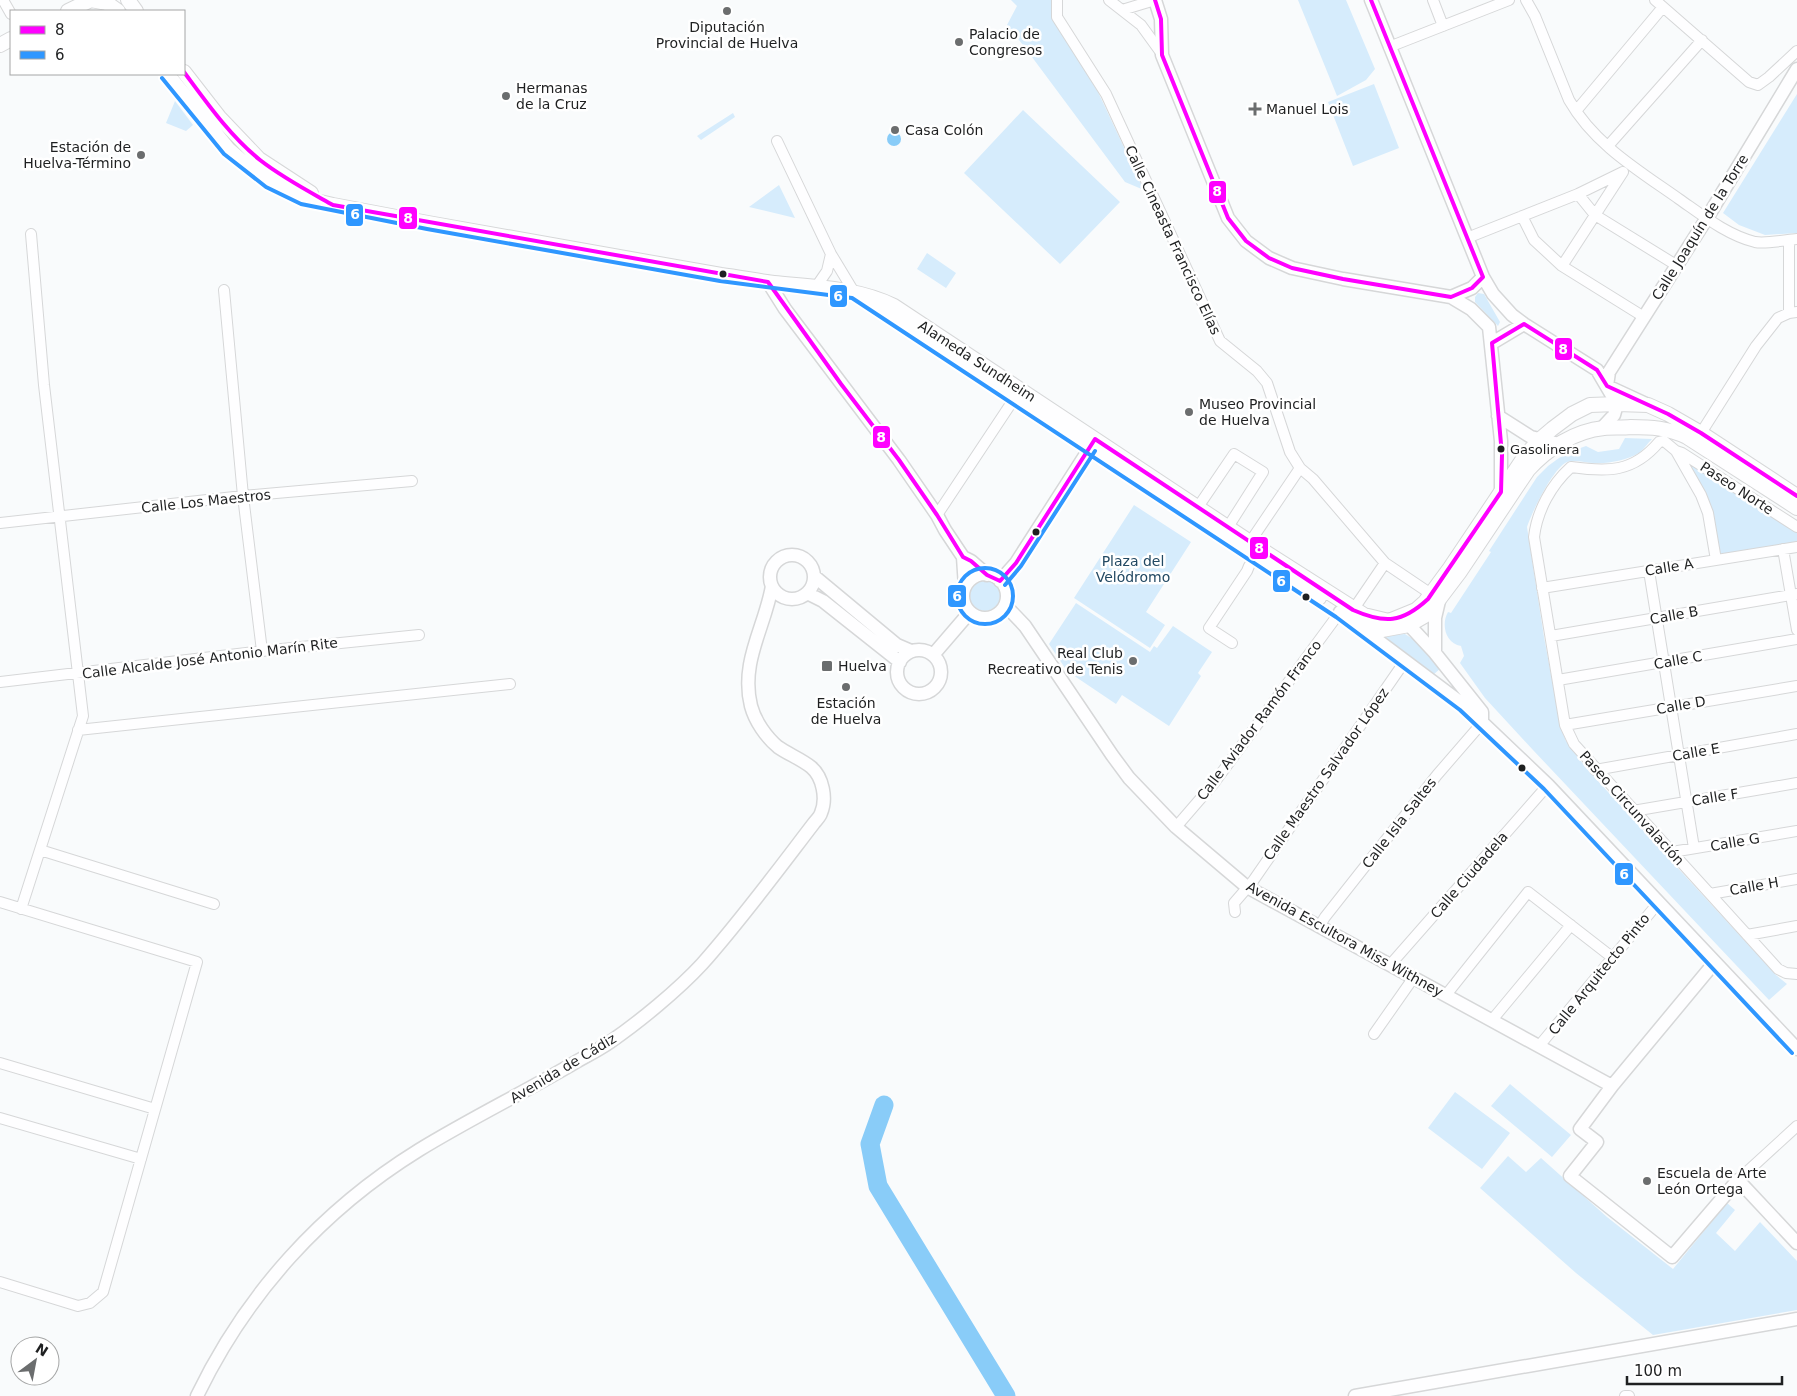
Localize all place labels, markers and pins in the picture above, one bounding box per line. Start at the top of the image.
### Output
marker: Diputación Provincial de Huelva [721,5,733,17]
place label: Diputación Provincial de Huelva [656,19,798,51]
place label: Palacio de Congresos [969,26,1042,58]
marker: Palacio de Congresos [953,36,965,48]
place label: Hermanas de la Cruz [516,80,588,112]
marker: Hermanas de la Cruz [500,90,512,102]
place label: Manuel Lois [1266,101,1349,117]
marker: Manuel Lois [1248,102,1262,116]
place label: Casa Colón [905,122,983,138]
marker: Casa Colón [889,124,901,136]
place label: Estación de Huelva-Término [23,139,131,171]
marker: Estación de Huelva-Término [135,149,147,161]
unlabelled marker [718,269,728,279]
place label: Museo Provincial de Huelva [1199,396,1316,428]
marker: Museo Provincial de Huelva [1183,406,1195,418]
place label: Gasolinera [1510,442,1580,457]
marker: Gasolinera [1496,444,1506,454]
unlabelled marker [1031,527,1041,537]
unlabelled marker [1301,592,1311,602]
place label: Real Club Recreativo de Tenis [987,645,1123,677]
marker: Real Club Recreativo de Tenis [1127,655,1139,667]
place label: Huelva [838,658,887,674]
marker: Huelva [820,659,834,673]
marker: Estación de Huelva [840,681,852,693]
place label: Estación de Huelva [811,695,881,727]
unlabelled marker [1517,763,1527,773]
place label: Escuela de Arte León Ortega [1657,1165,1767,1197]
marker: Escuela de Arte León Ortega [1641,1175,1653,1187]

